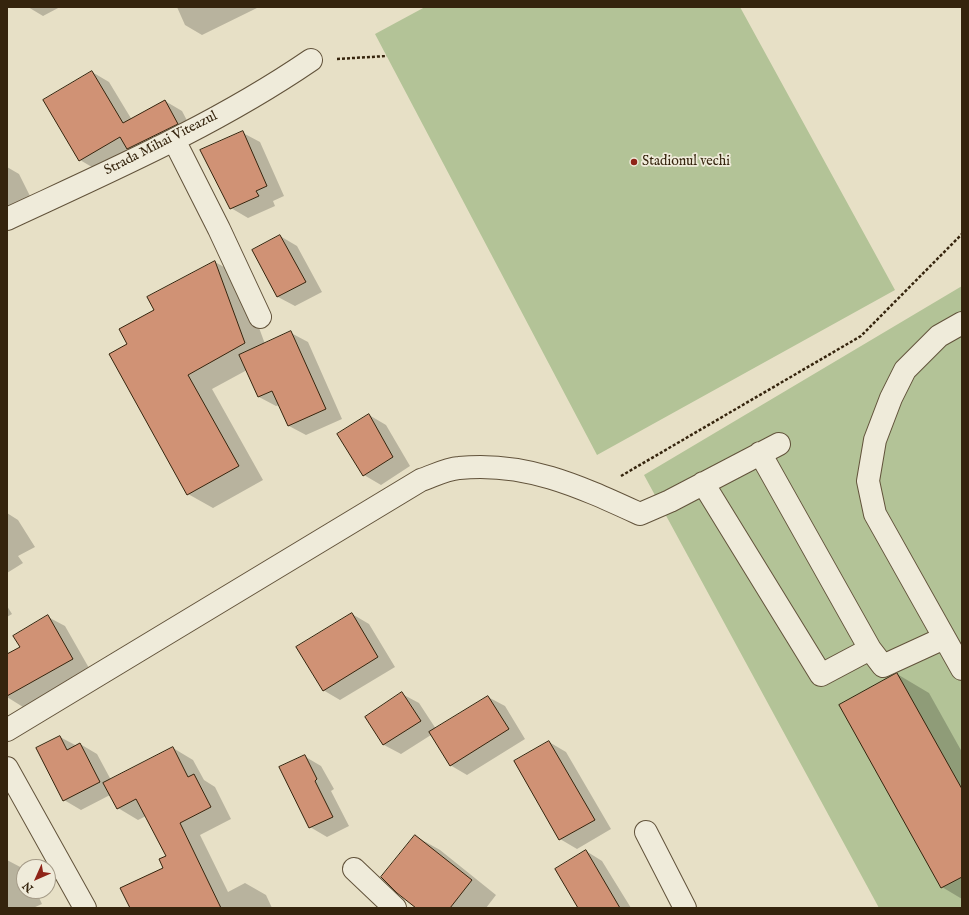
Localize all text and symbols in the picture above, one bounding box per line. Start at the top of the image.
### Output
street label: Strada Mihai Viteazul [102,108,220,180]
place label: Stadionul vechi [642,154,730,170]
marker: Stadionul vechi [629,157,639,167]
north arrow [16,859,56,899]
text: N [20,878,37,895]

